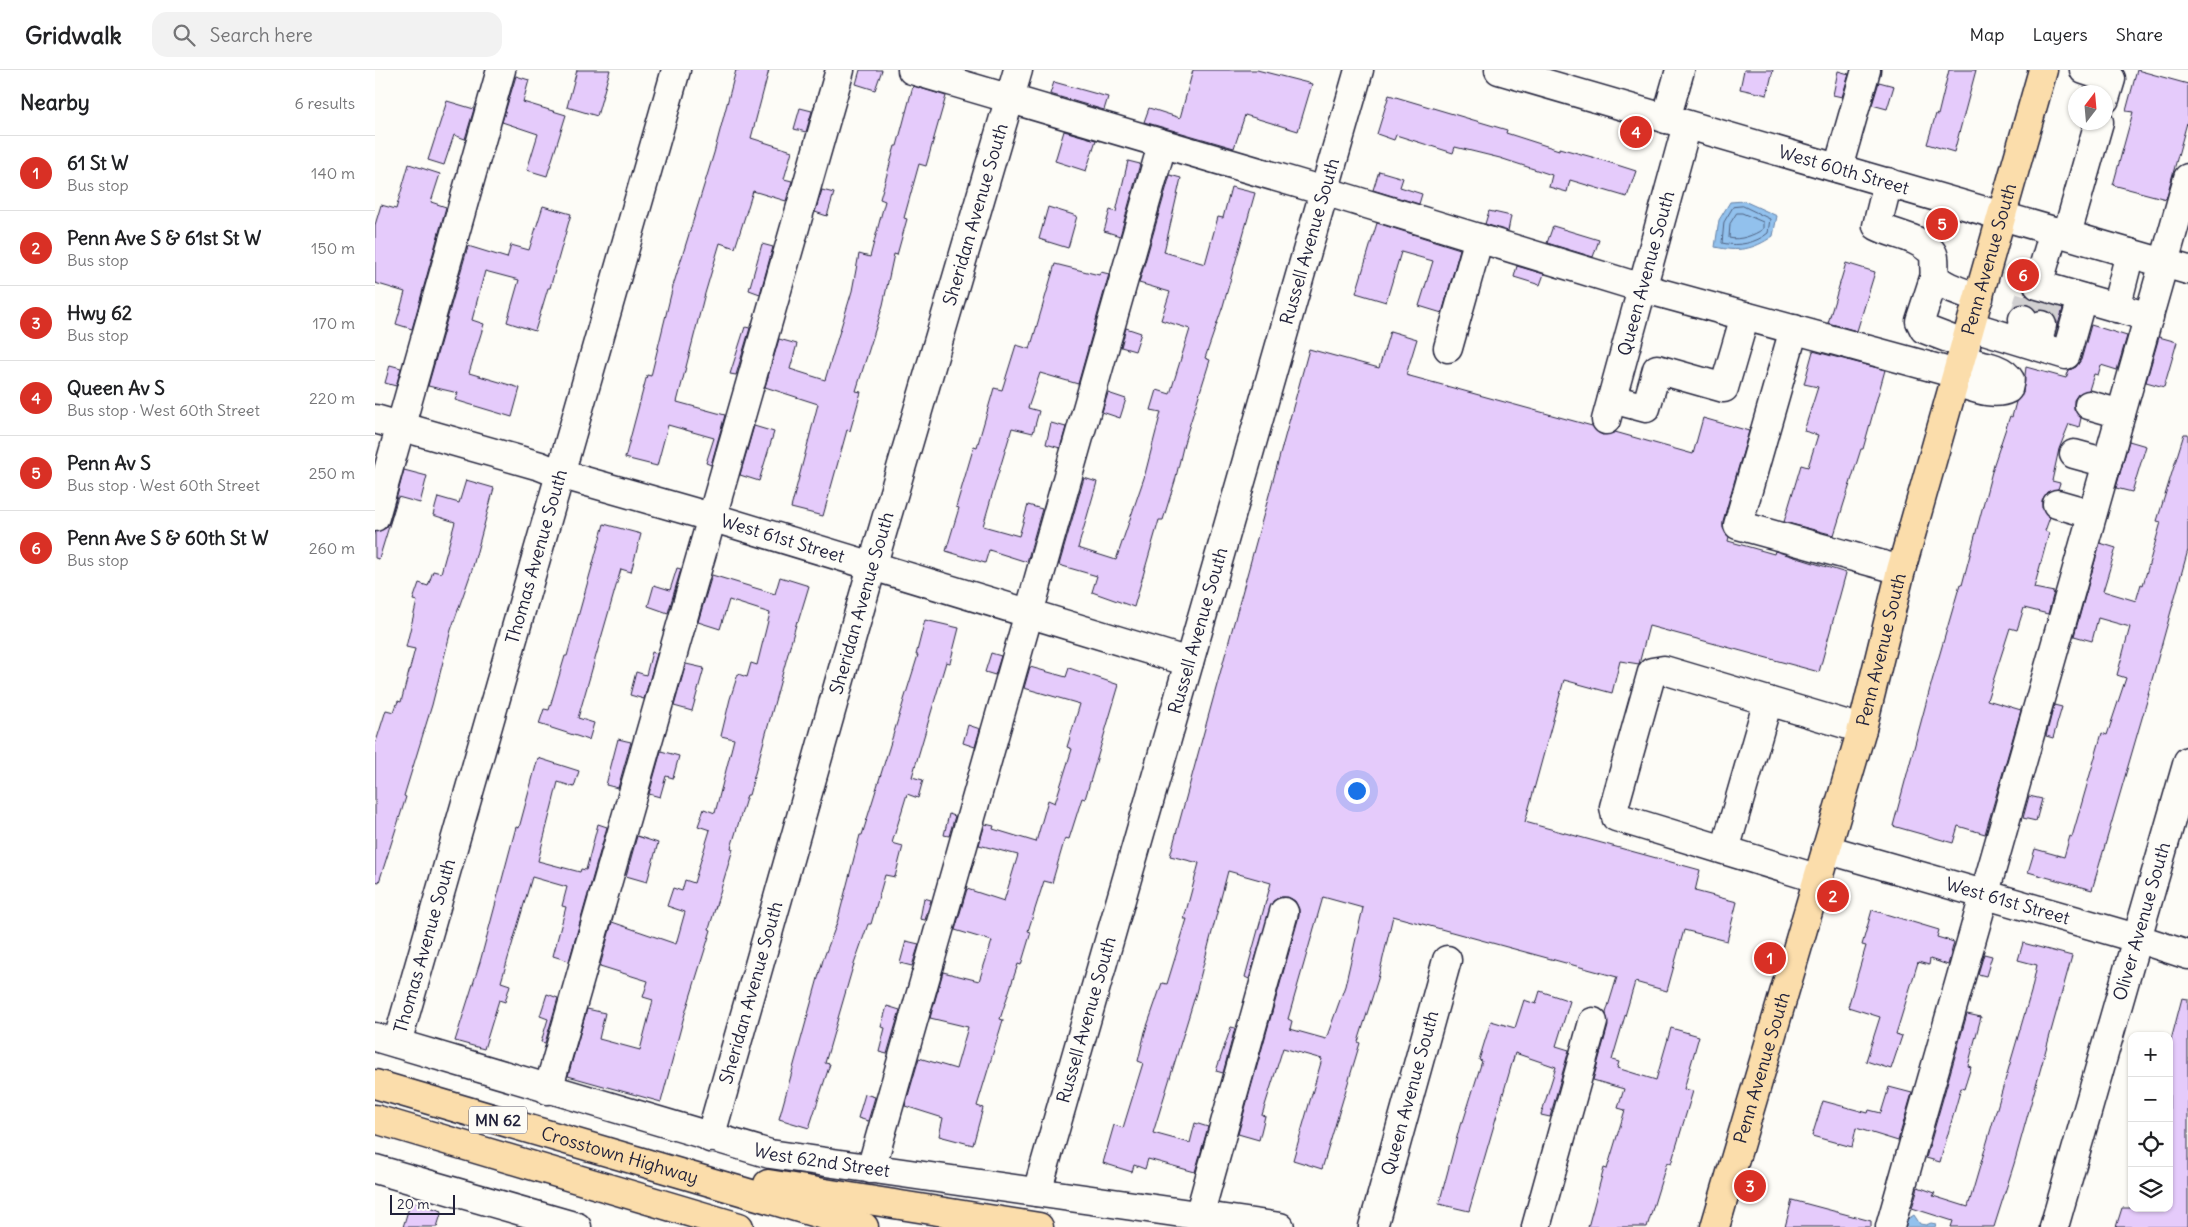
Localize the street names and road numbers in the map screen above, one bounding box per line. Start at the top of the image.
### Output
street label: Sheridan Avenue South [937,120,1013,308]
street label: West 60th Street [1776,140,1912,199]
street label: Russell Avenue South [1275,155,1344,327]
street label: Penn Avenue South [1956,181,2021,338]
street label: Queen Avenue South [1612,188,1679,358]
street label: Thomas Avenue South [500,467,572,646]
street label: West 61st Street [718,509,847,568]
street label: Sheridan Avenue South [824,509,899,697]
street label: Russell Avenue South [1163,545,1232,716]
street label: Penn Avenue South [1851,571,1911,728]
street label: Oliver Avenue South [2108,839,2175,1003]
street label: Thomas Avenue South [388,856,460,1036]
street label: West 61st Street [1943,872,2073,929]
street label: Sheridan Avenue South [714,899,788,1087]
street label: Russell Avenue South [1051,934,1121,1106]
street label: Penn Avenue South [1728,989,1795,1146]
street label: Queen Avenue South [1376,1008,1443,1178]
road number: MN 62 [469,1106,527,1134]
street label: Crosstown Highway [539,1121,701,1189]
street label: West 62nd Street [751,1138,891,1182]

